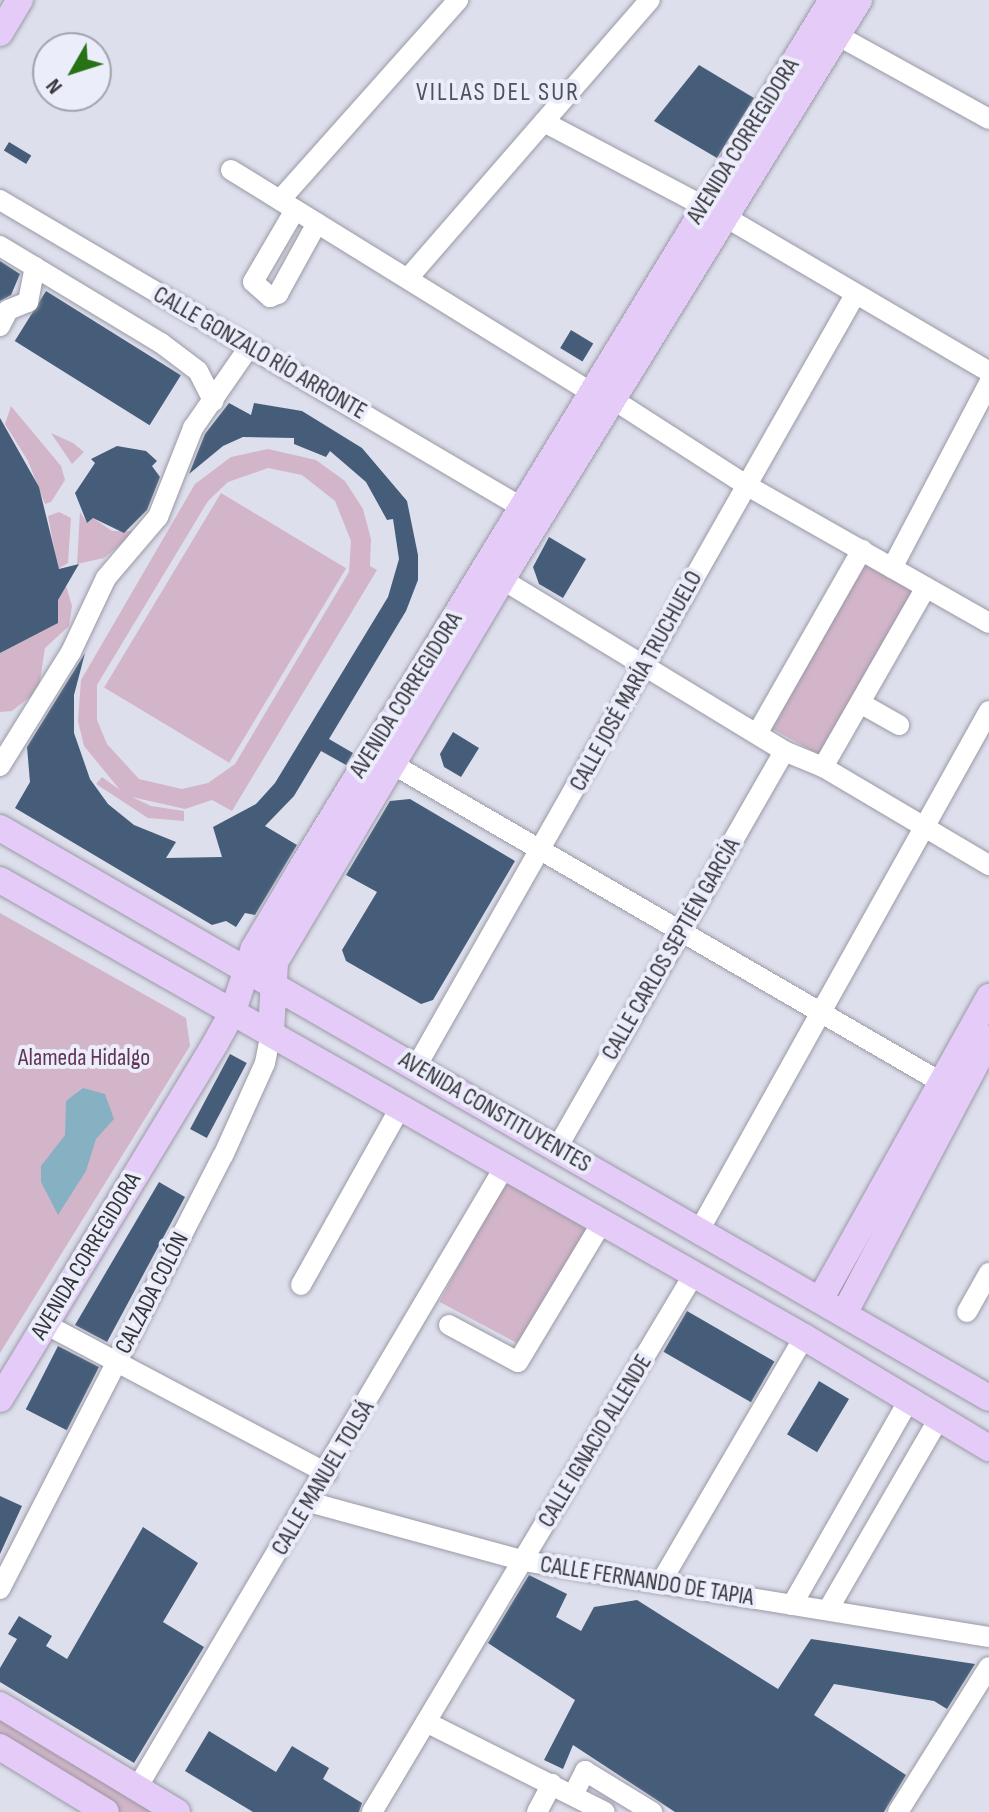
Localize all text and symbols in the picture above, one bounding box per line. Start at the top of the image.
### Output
north arrow [32,32,112,112]
street label: AVENIDA CORREGIDORA [681,53,805,229]
text: N [40,73,69,99]
district label: VILLAS DEL SUR [416,77,580,109]
street label: CALLE GONZALO RÍO ARRONTE [148,280,372,426]
street label: CALLE JOSÉ MARÍA TRUCHUELO [564,566,708,796]
street label: AVENIDA CORREGIDORA [344,607,468,783]
street label: CALLE CARLOS SEPTIÉN GARCÍA [596,833,746,1065]
park label: Alameda Hidalgo [18,1044,150,1072]
street label: AVENIDA CONSTITUYENTES [394,1045,596,1179]
street label: AVENIDA CORREGIDORA [25,1167,147,1345]
street label: CALZADA COLÓN [109,1227,195,1359]
street label: CALLE IGNACIO ALLENDE [532,1349,658,1533]
street label: CALLE MANUEL TOLSÁ [266,1396,380,1560]
street label: CALLE FERNANDO DE TAPIA [538,1550,756,1612]

